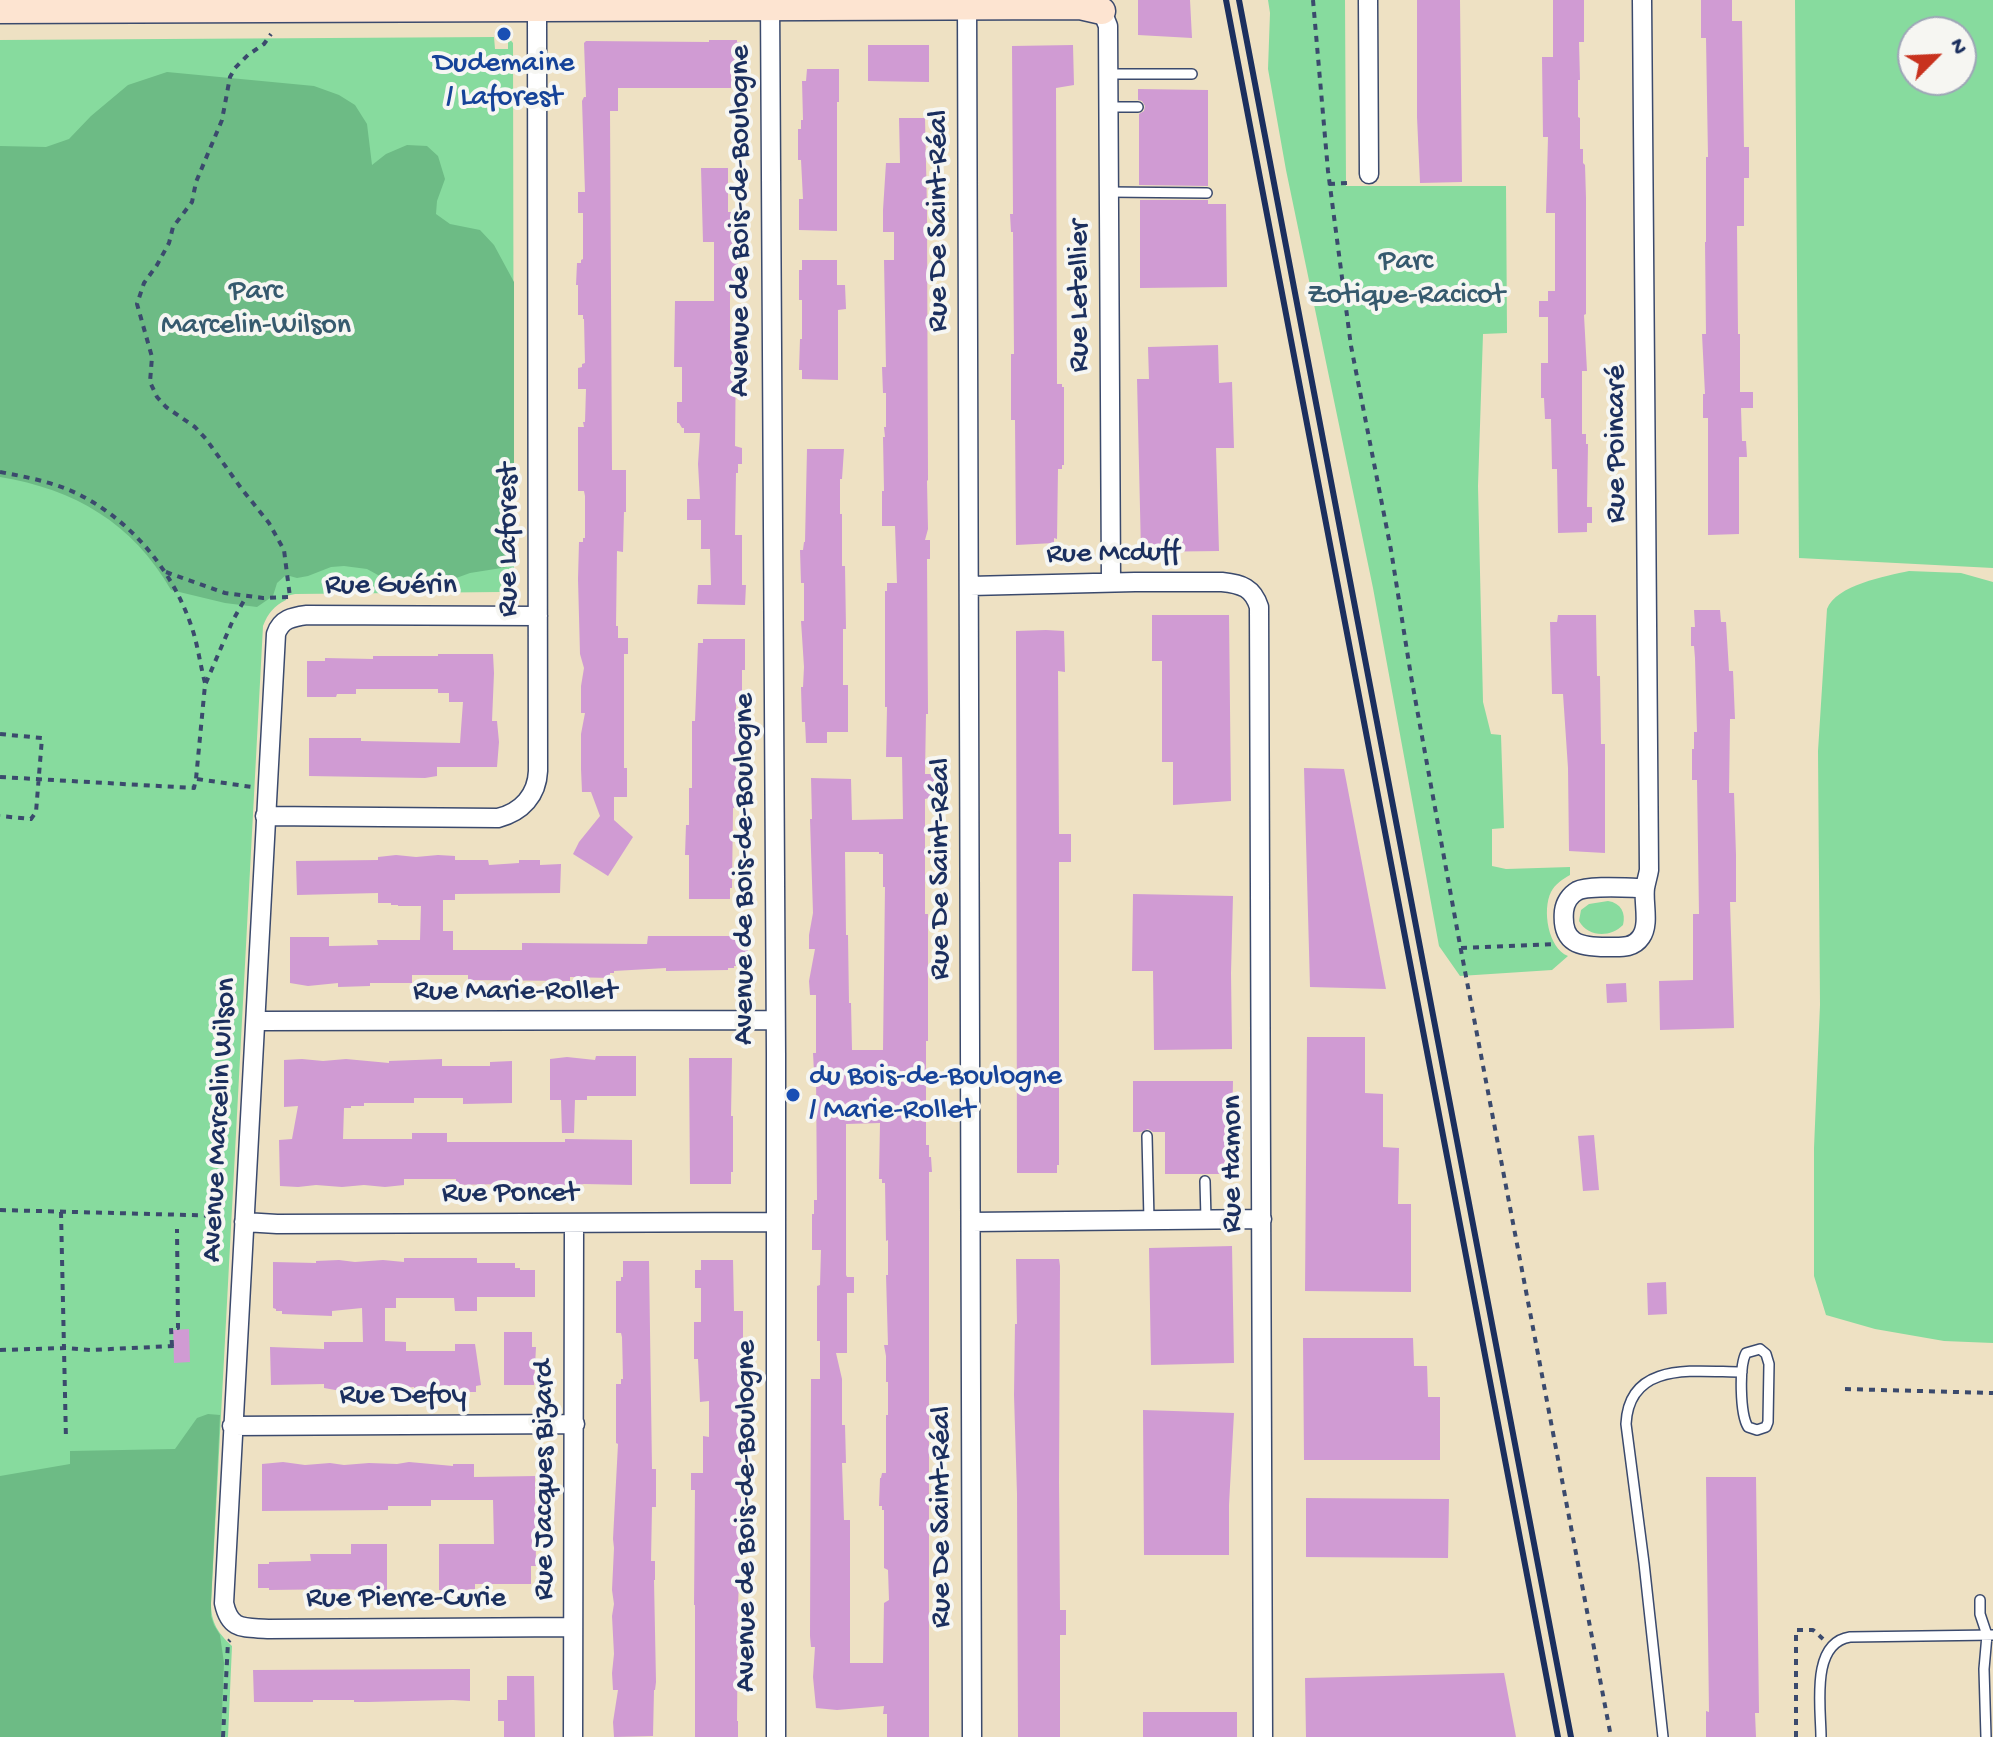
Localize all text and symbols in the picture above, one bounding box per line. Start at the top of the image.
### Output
north arrow [1897,16,1977,96]
marker: Dudemaine / Laforest [495,25,513,43]
text: N [1942,35,1972,59]
street label: Avenue de Bois-de-Boulogne [724,45,760,397]
place label: Dudemaine / Laforest [434,47,574,118]
street label: Rue De Saint-Réal [922,110,958,332]
street label: Rue Letellier [1063,220,1099,372]
park label: Parc Zotique-Racicot [1307,245,1505,316]
park label: Parc Marcelin-Wilson [161,275,351,346]
street label: Rue Poincaré [1600,365,1636,523]
street label: Rue Laforest [492,463,528,617]
street label: Rue Mcduff [1046,536,1180,574]
street label: Rue Guérin [325,569,457,605]
street label: Avenue de Bois-de-Boulogne [728,693,764,1045]
street label: Rue De Saint-Réal [924,758,960,980]
street label: Rue Marie-Rollet [413,975,617,1011]
street label: Avenue Marcelin Wilson [196,977,246,1263]
place label: du Bois-de-Boulogne / Marie-Rollet [809,1060,1062,1130]
marker: du Bois-de-Boulogne / Marie-Rollet [784,1086,802,1104]
street label: Rue Hamon [1216,1095,1252,1233]
street label: Rue Poncet [442,1177,578,1213]
street label: Avenue de Bois-de-Boulogne [730,1340,766,1692]
street label: Rue Jacques Bizard [528,1360,564,1600]
street label: Rue Defoy [340,1379,466,1415]
street label: Rue De Saint-Réal [925,1406,961,1628]
street label: Rue Pierre-Curie [306,1582,506,1618]

